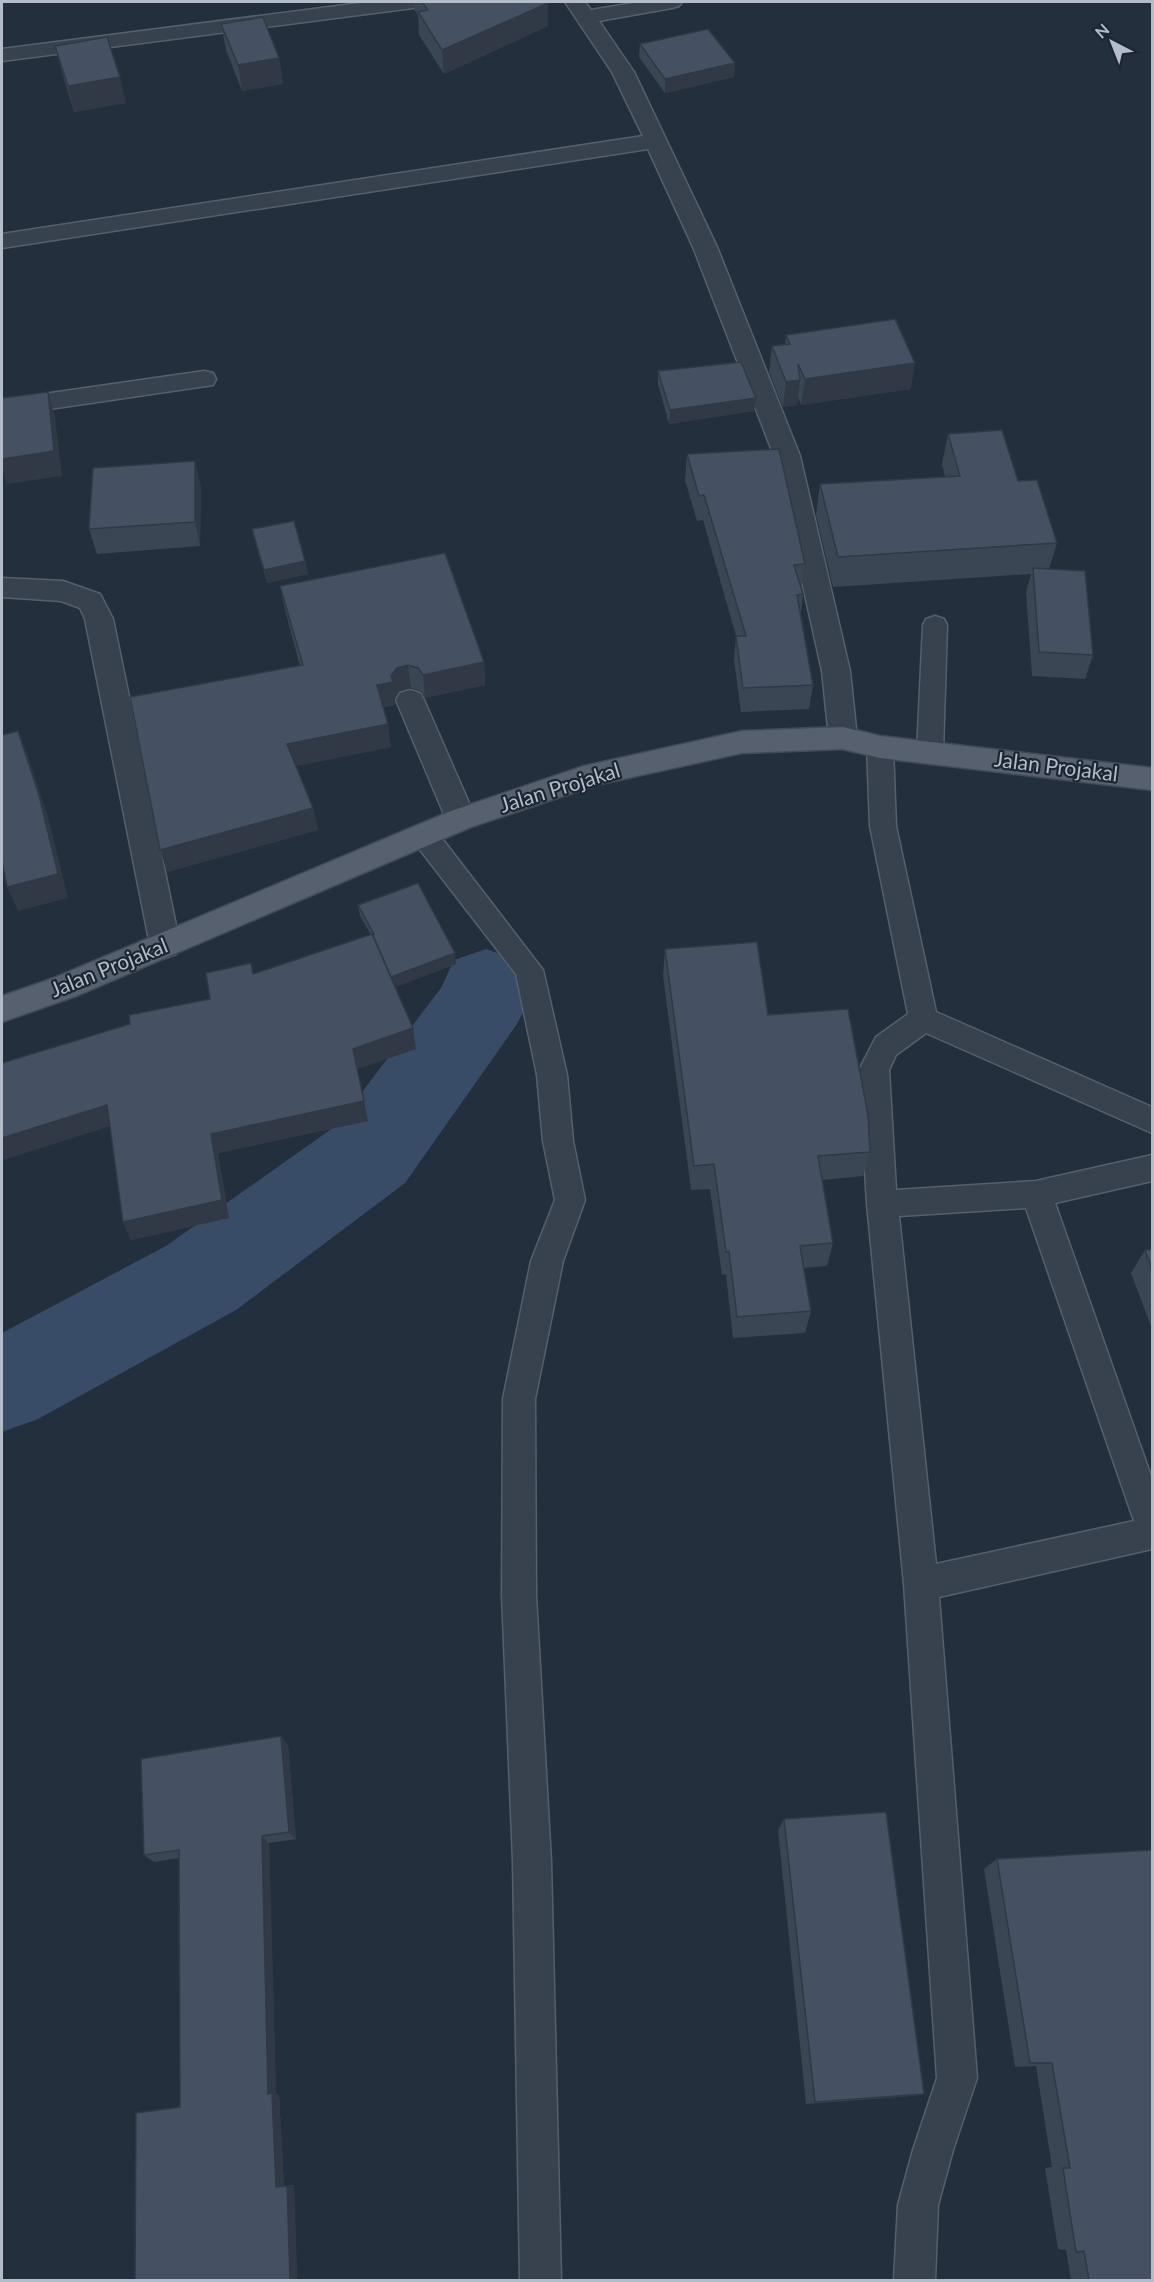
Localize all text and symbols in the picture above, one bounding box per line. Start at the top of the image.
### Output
north arrow [1082,12,1142,72]
text: N [1091,19,1113,42]
street label: Jalan Projakal [993,746,1119,786]
street label: Jalan Projakal [496,756,623,817]
street label: Jalan Projakal [46,932,171,1002]

